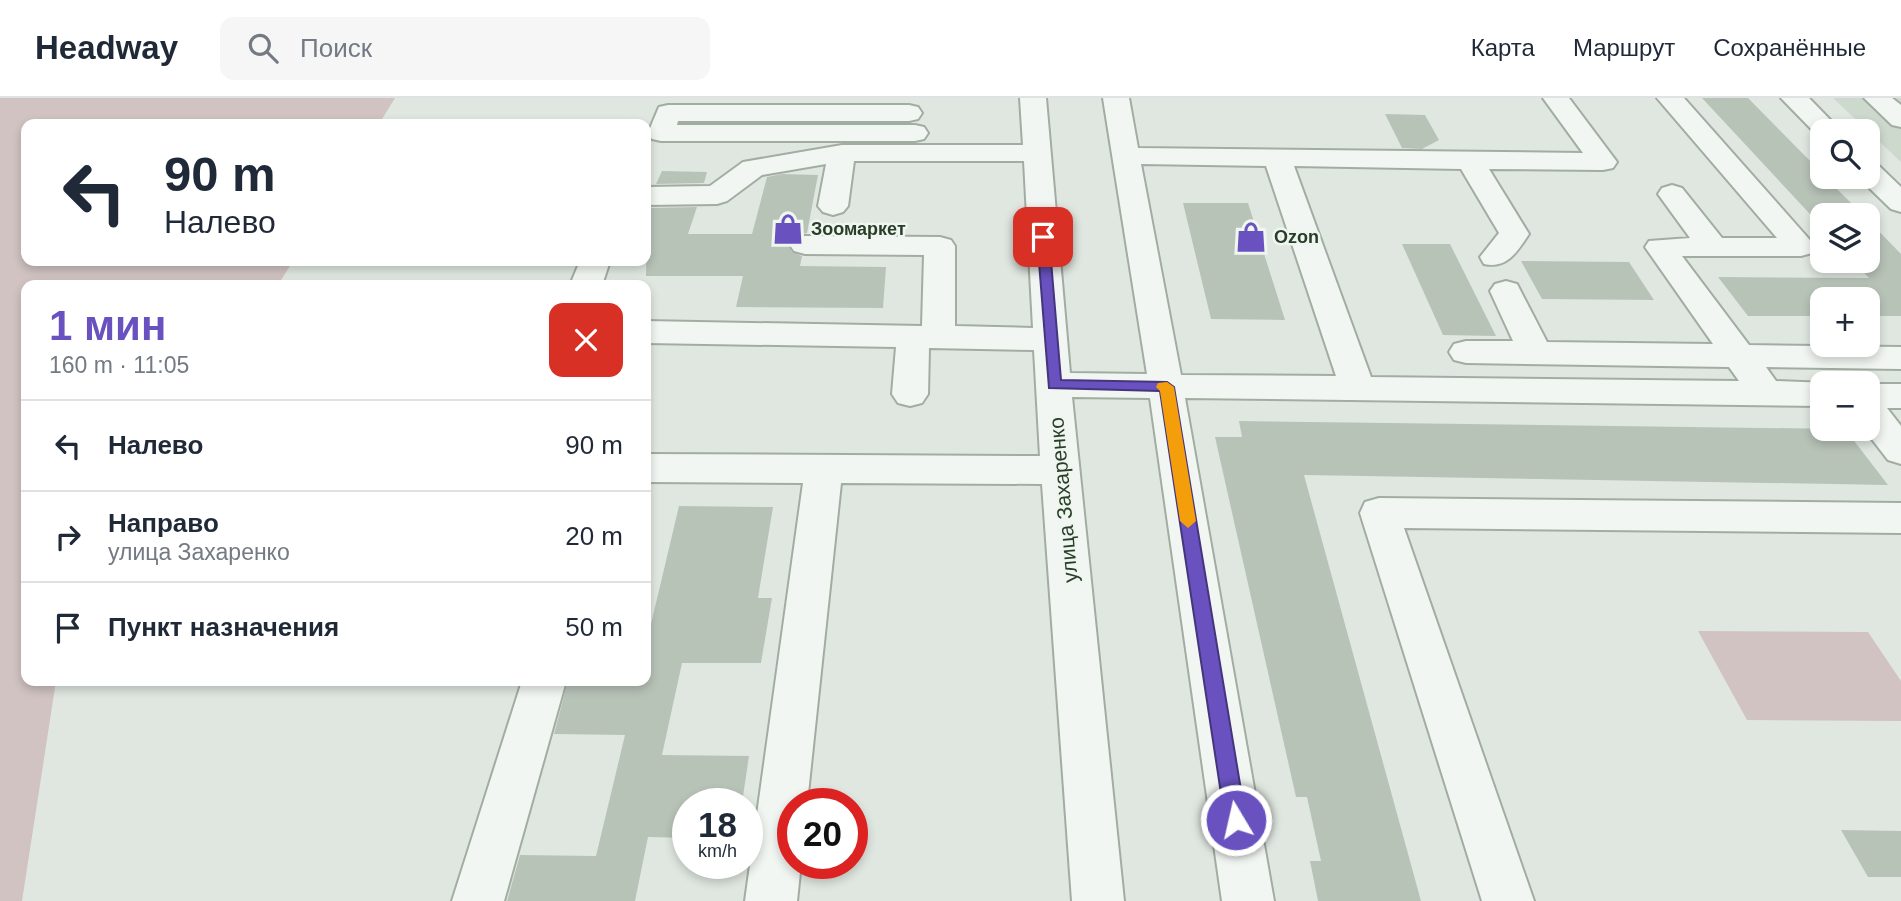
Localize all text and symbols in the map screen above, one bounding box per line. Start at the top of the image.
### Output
search box [220,17,710,80]
text: Headway [35,29,178,66]
icon: search [244,29,282,67]
text: Поиск [300,33,372,63]
text: Карта [1471,34,1535,61]
text: Маршрут [1573,34,1675,61]
text: Сохранённые [1713,34,1866,61]
map controls [1810,119,1880,441]
button: search [1810,119,1880,189]
icon: left [49,147,140,238]
text: 90 m [164,147,276,201]
button: layers [1810,203,1880,273]
text: Налево [164,204,276,240]
pin [1013,207,1073,267]
shop icon: Зоомаркет [771,212,805,246]
icon: arrive [1024,218,1062,256]
place label: Зоомаркет [811,219,906,239]
shop icon: Ozon [1234,220,1268,254]
place label: Ozon [1274,227,1319,247]
button: + [1810,287,1880,357]
text: 1 мин [49,302,166,349]
button: close [549,303,623,377]
text: 160 m · 11:05 [49,352,189,378]
button: − [1810,371,1880,441]
street label: улица Захаренко [1044,416,1082,584]
icon: left [49,427,87,465]
text: Налево [108,430,203,460]
text: 90 m [565,430,623,460]
text: Направо [108,508,219,538]
icon: right [49,518,87,556]
text: 20 m [565,521,623,551]
text: улица Захаренко [108,539,290,565]
icon: arrive [49,609,87,647]
text: Пункт назначения [108,612,339,642]
text: 50 m [565,612,623,642]
position arrow [1199,783,1273,857]
speed limit sign: 20 [777,788,868,879]
text: 18 [698,805,737,844]
text: km/h [698,841,737,861]

